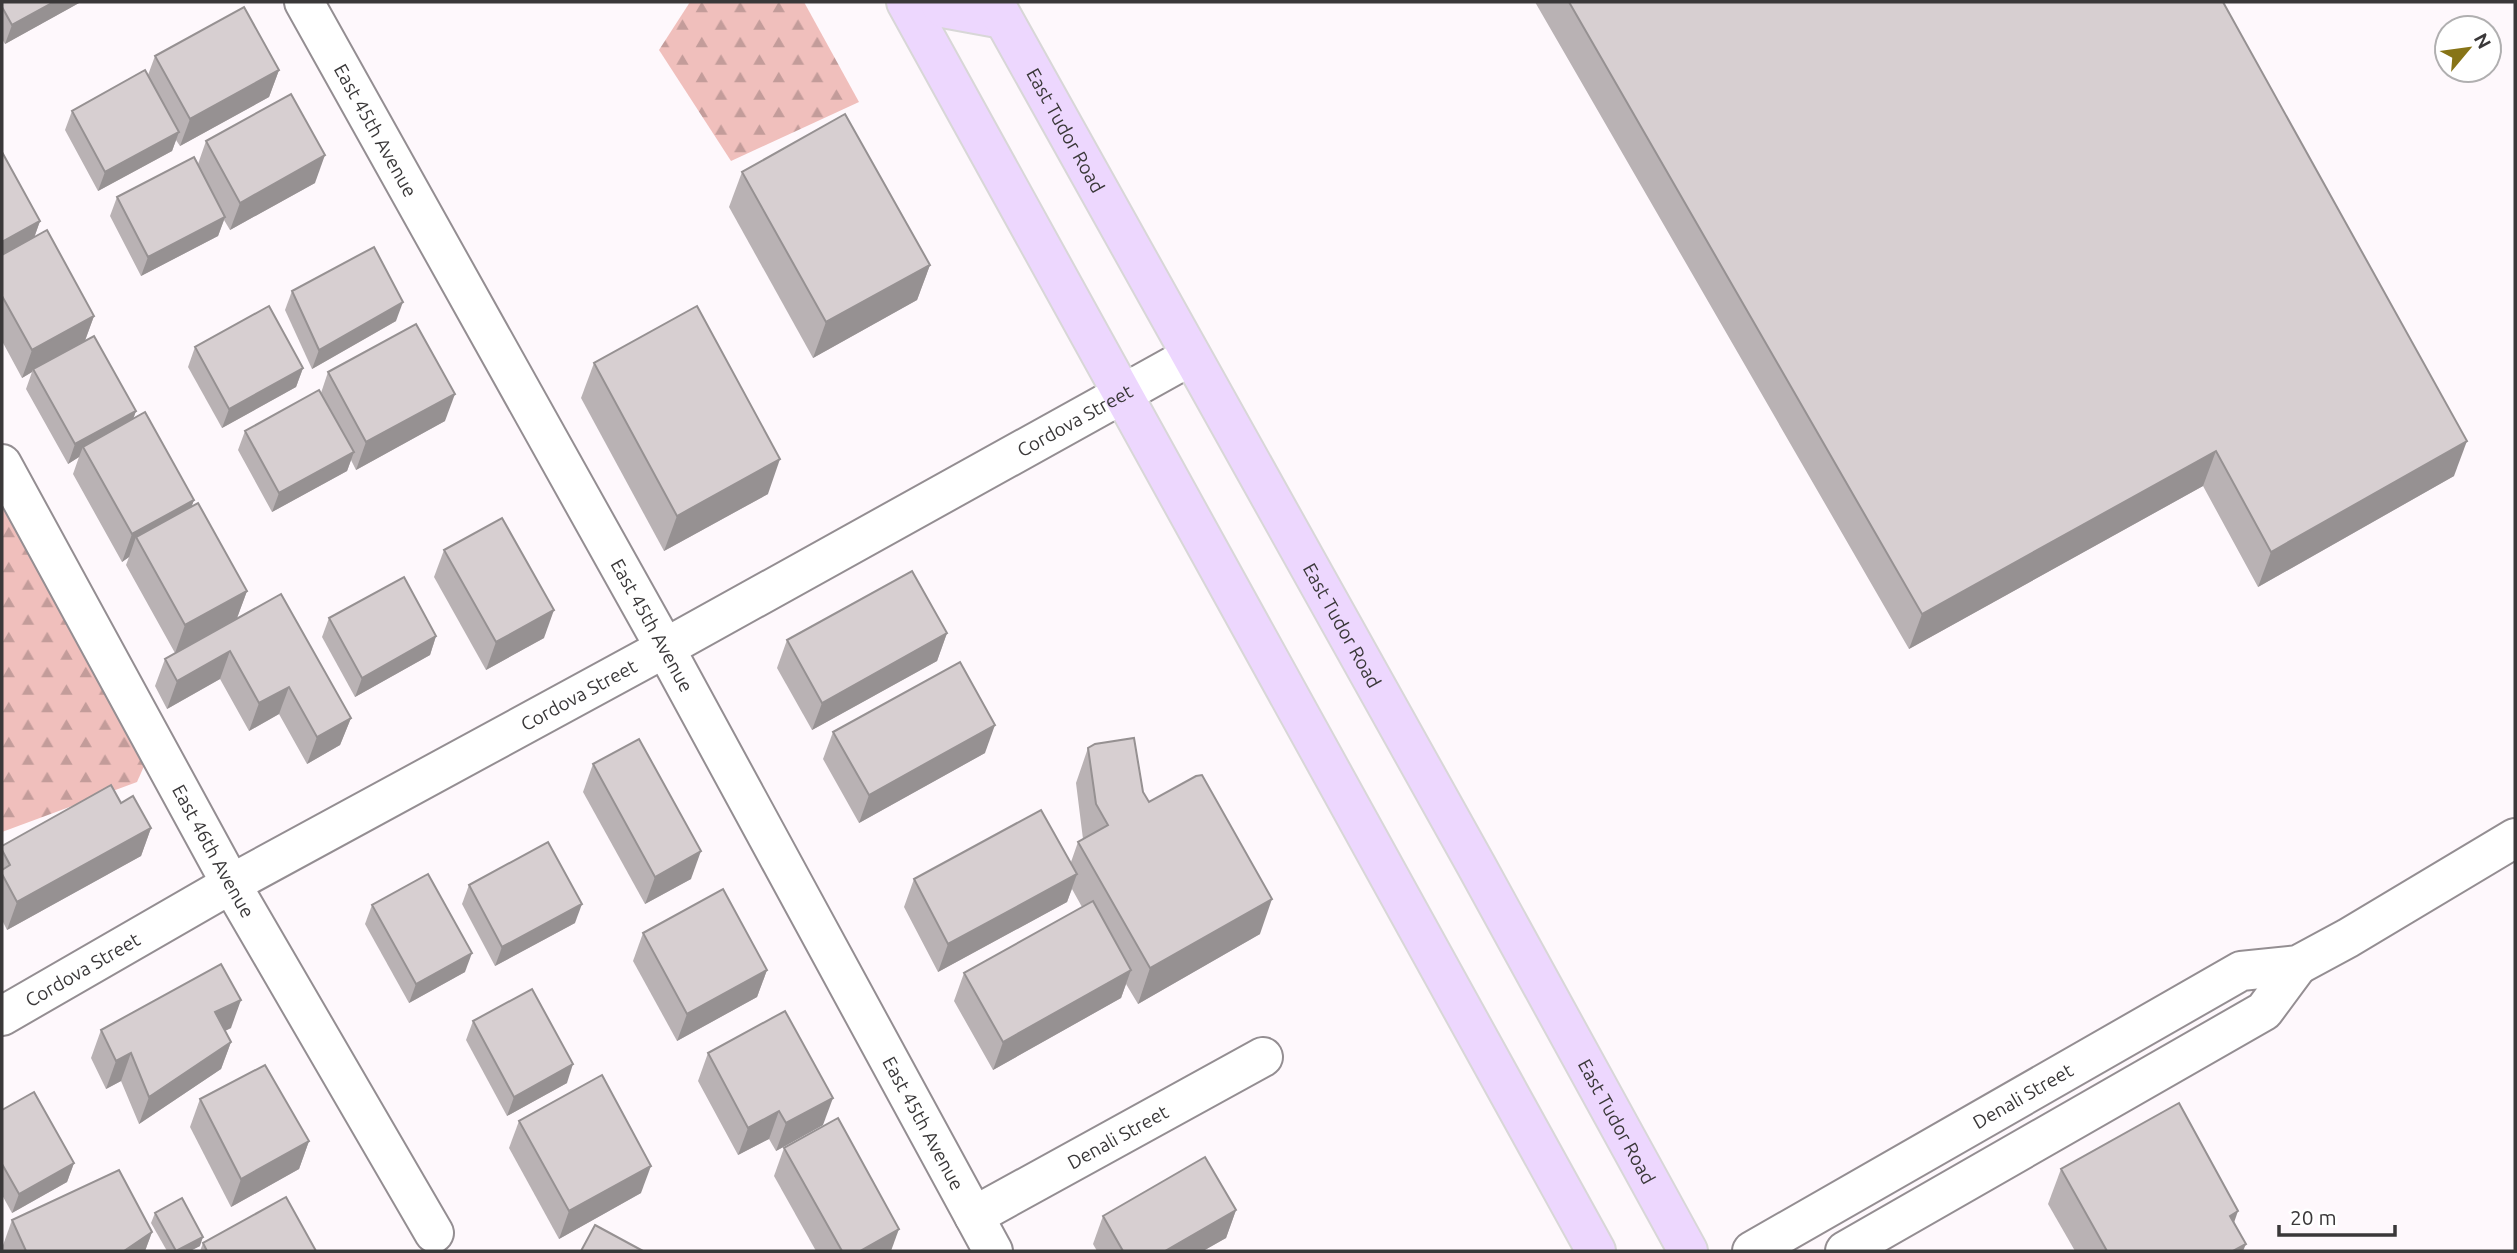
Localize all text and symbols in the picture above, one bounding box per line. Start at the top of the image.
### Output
north arrow [2433,14,2503,84]
text: N [2470,29,2496,52]
street label: East 45th Avenue [330,60,422,201]
street label: East Tudor Road [1022,64,1109,196]
street label: Cordova Street [1013,379,1137,461]
street label: East 45th Avenue [606,555,698,696]
street label: East Tudor Road [1299,559,1386,691]
street label: Cordova Street [517,654,641,735]
street label: East 46th Avenue [168,781,259,921]
street label: Cordova Street [21,928,144,1011]
street label: East 45th Avenue [878,1053,969,1194]
street label: East Tudor Road [1574,1055,1660,1188]
street label: Denali Street [1969,1058,2077,1133]
street label: Denali Street [1063,1100,1172,1173]
scale bar [2279,1194,2394,1238]
text: 20 m [2290,1205,2337,1229]

